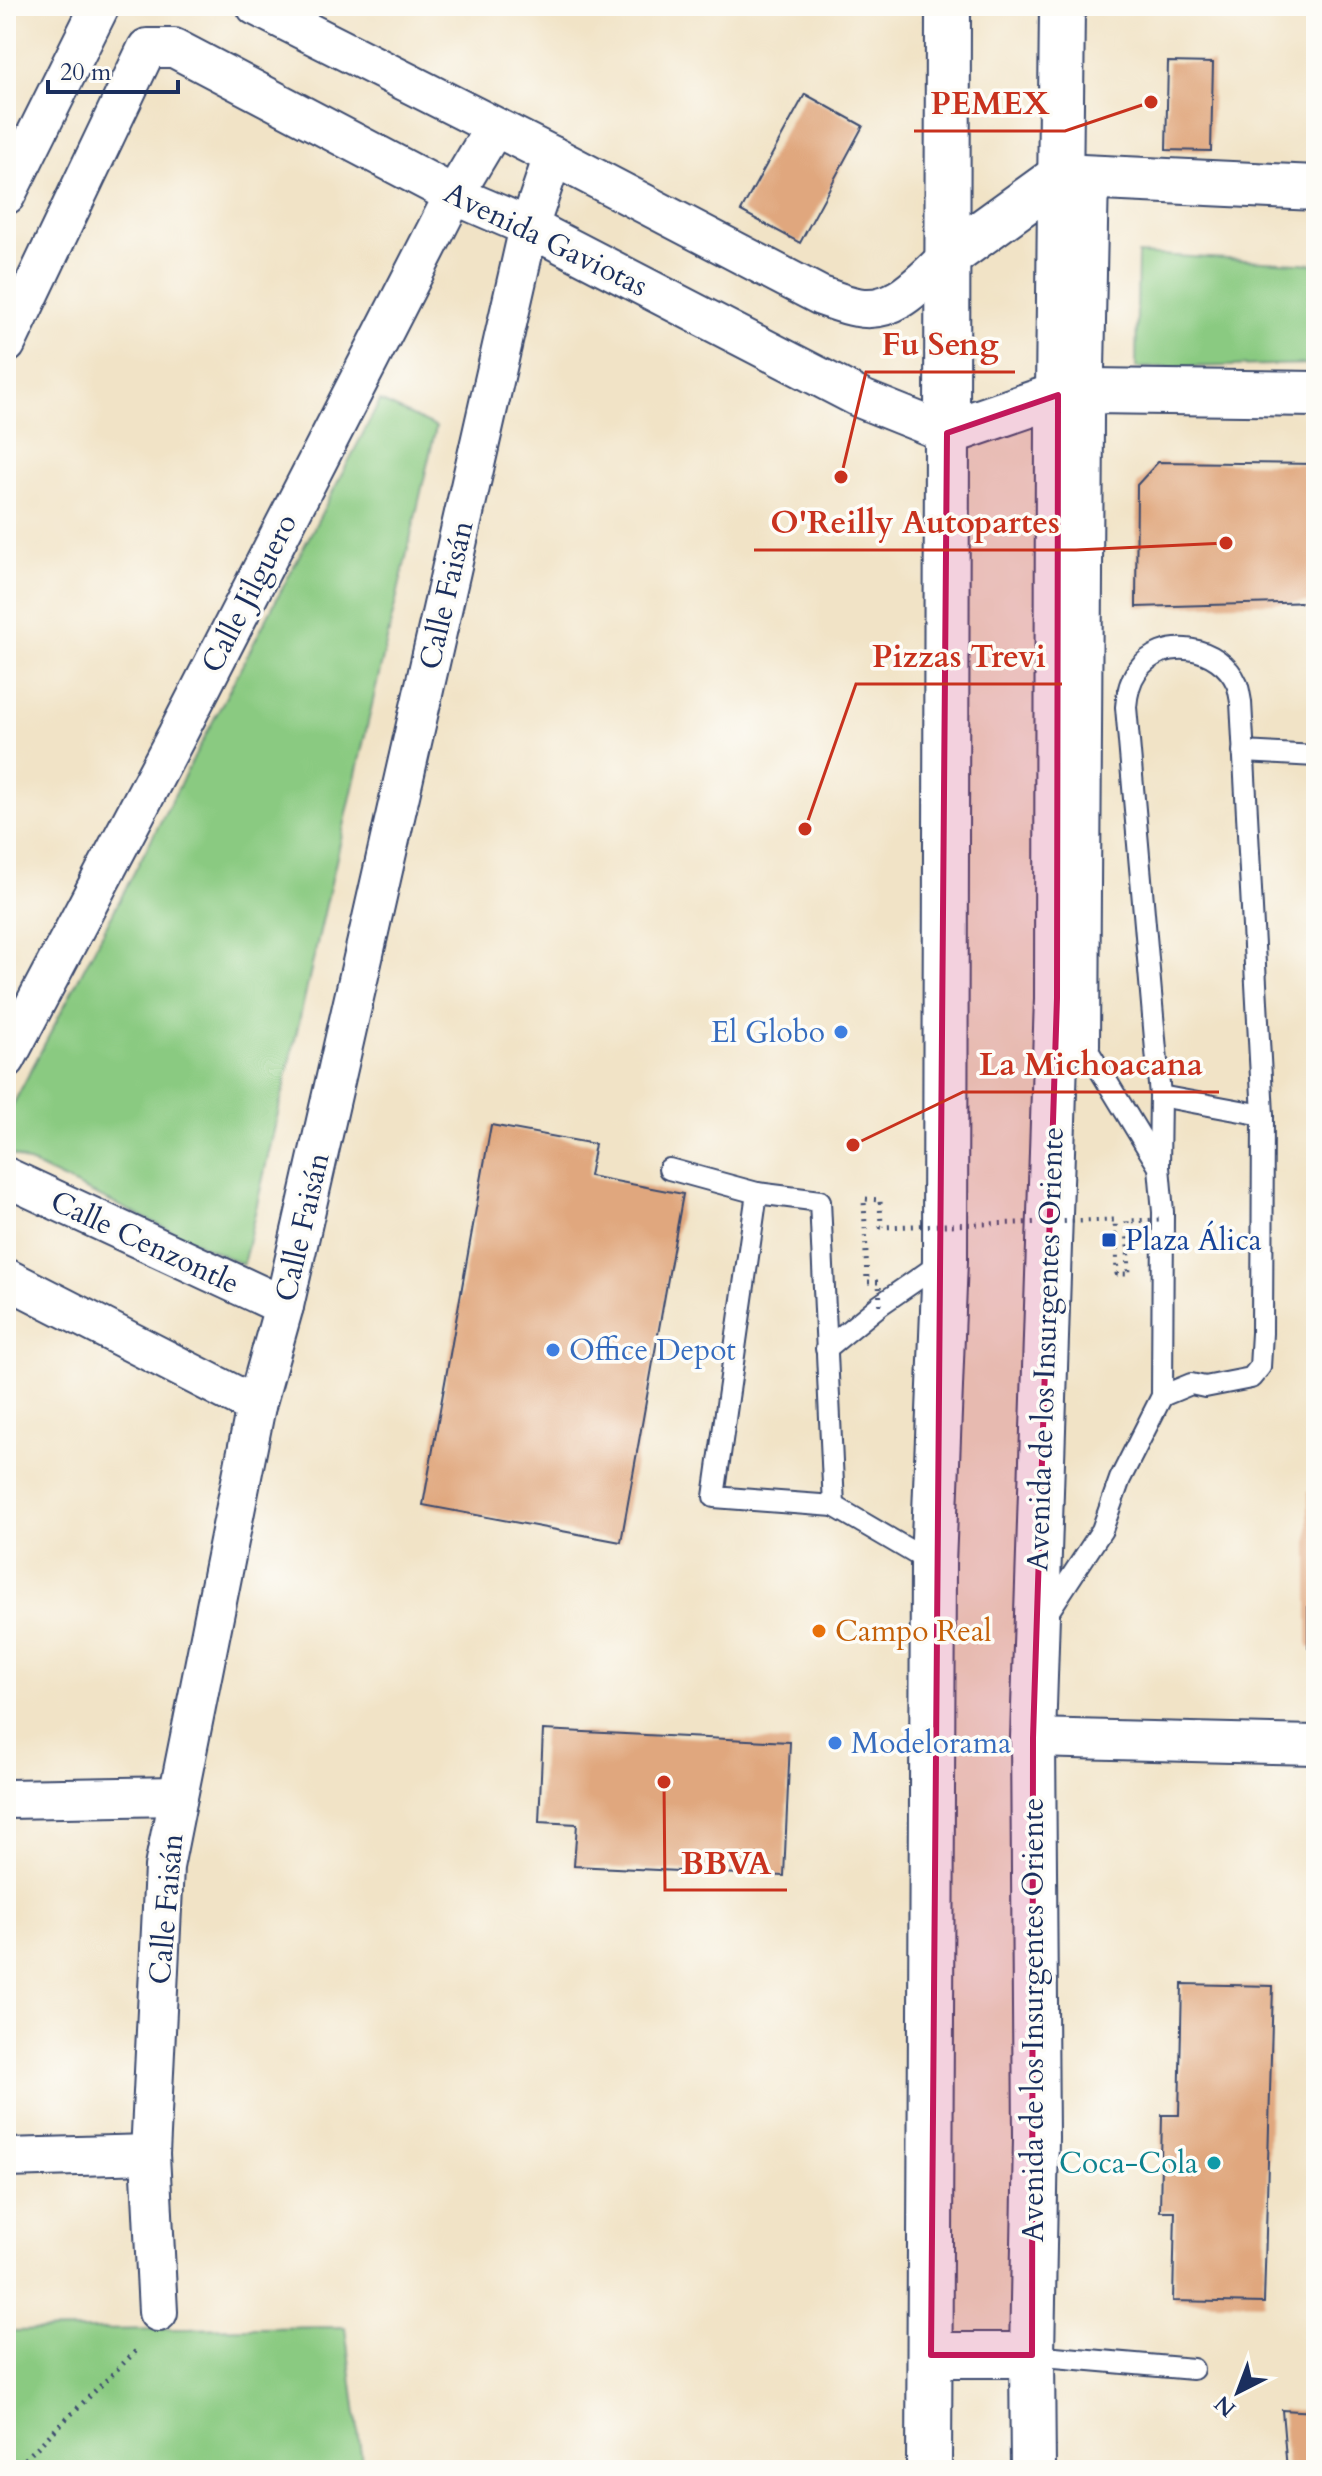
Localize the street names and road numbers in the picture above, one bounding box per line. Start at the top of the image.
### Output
street label: Avenida Gaviotas [437,172,654,306]
street label: Calle Jilguero [192,507,307,680]
street label: Calle Faisán [409,517,483,673]
street label: Avenida de los Insurgentes Oriente [1017,1126,1074,1572]
street label: Calle Faisán [265,1149,339,1305]
street label: Calle Cenzontle [44,1181,246,1304]
street label: Avenida de los Insurgentes Oriente [1013,1798,1054,2242]
street label: Calle Faisán [139,1832,194,1986]

